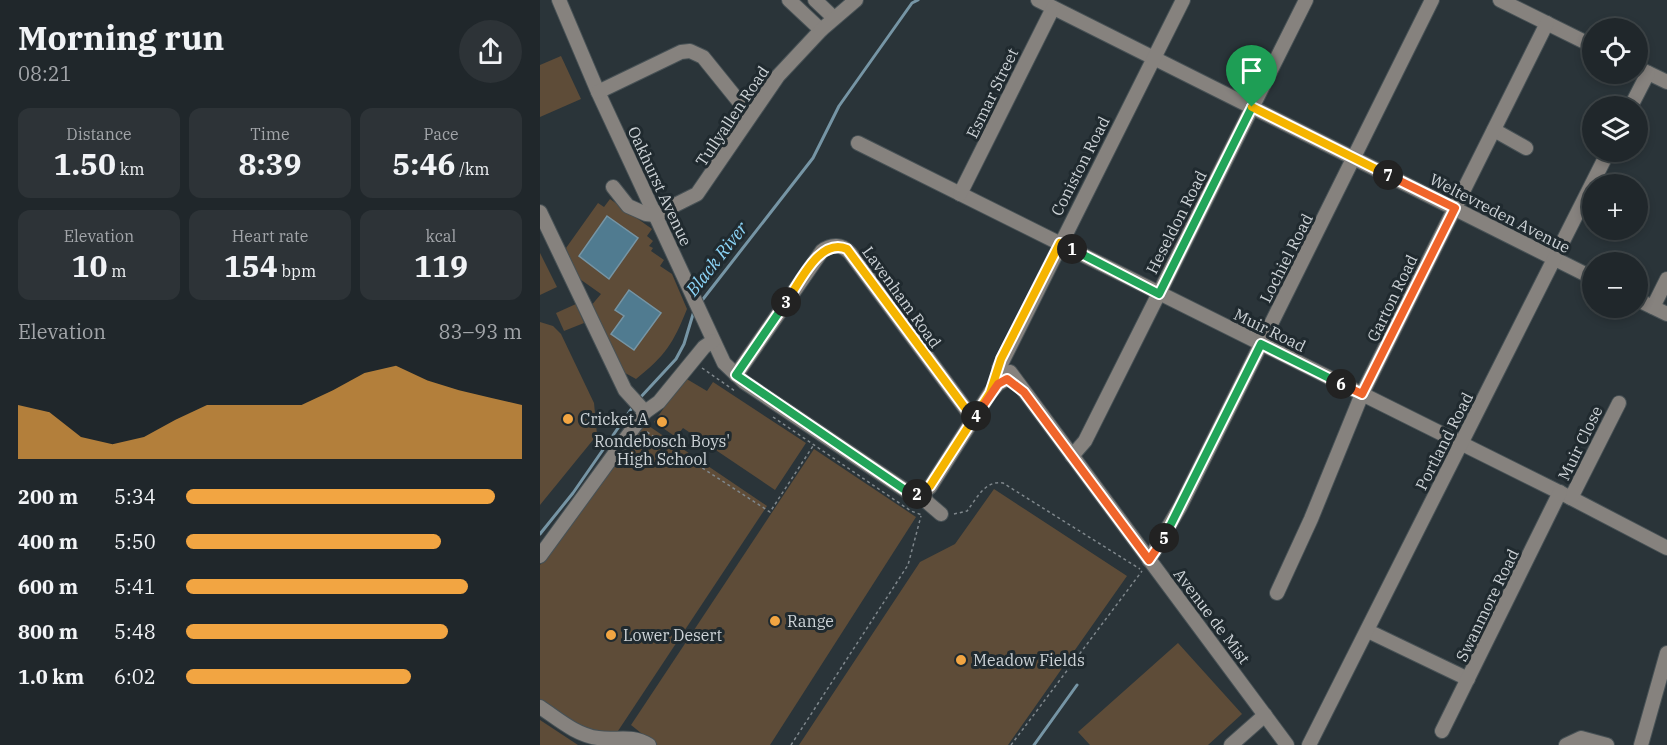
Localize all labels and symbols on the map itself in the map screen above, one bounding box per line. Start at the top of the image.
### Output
street label: Esmar Street [962,44,1023,141]
pin [1226,45,1277,107]
street label: Tullyallen Road [691,62,773,170]
street label: Coniston Road [1046,113,1114,219]
street label: Oakhurst Avenue [624,123,696,249]
pin: 7 [1373,160,1403,190]
street label: Heseldon Road [1141,167,1211,277]
street label: Weltevreden Avenue [1426,169,1574,257]
street label: Lochiel Road [1255,210,1317,306]
water label: Black River [680,216,753,301]
pin: 1 [1057,234,1087,264]
street label: Lavenham Road [858,242,946,352]
street label: Garton Road [1362,251,1422,345]
pin: 3 [771,287,801,317]
street label: Muir Road [1231,304,1310,356]
pin: 6 [1326,369,1356,399]
street label: Portland Road [1411,389,1477,493]
pin: 4 [961,401,991,431]
street label: Muir Close [1553,403,1607,483]
place label: Cricket A [580,409,649,429]
marker: Cricket A [561,412,575,426]
marker: Rondebosch Boys' High School [655,415,669,429]
place label: Rondebosch Boys' High School [594,431,730,469]
pin: 2 [902,479,932,509]
pin: 5 [1149,523,1179,553]
street label: Swanmore Road [1451,545,1523,664]
street label: Avenue de Mist [1170,564,1255,668]
place label: Range [787,611,834,631]
marker: Range [768,614,782,628]
place label: Lower Desert [623,625,723,645]
marker: Lower Desert [604,628,618,642]
place label: Meadow Fields [973,650,1085,670]
marker: Meadow Fields [954,653,968,667]

